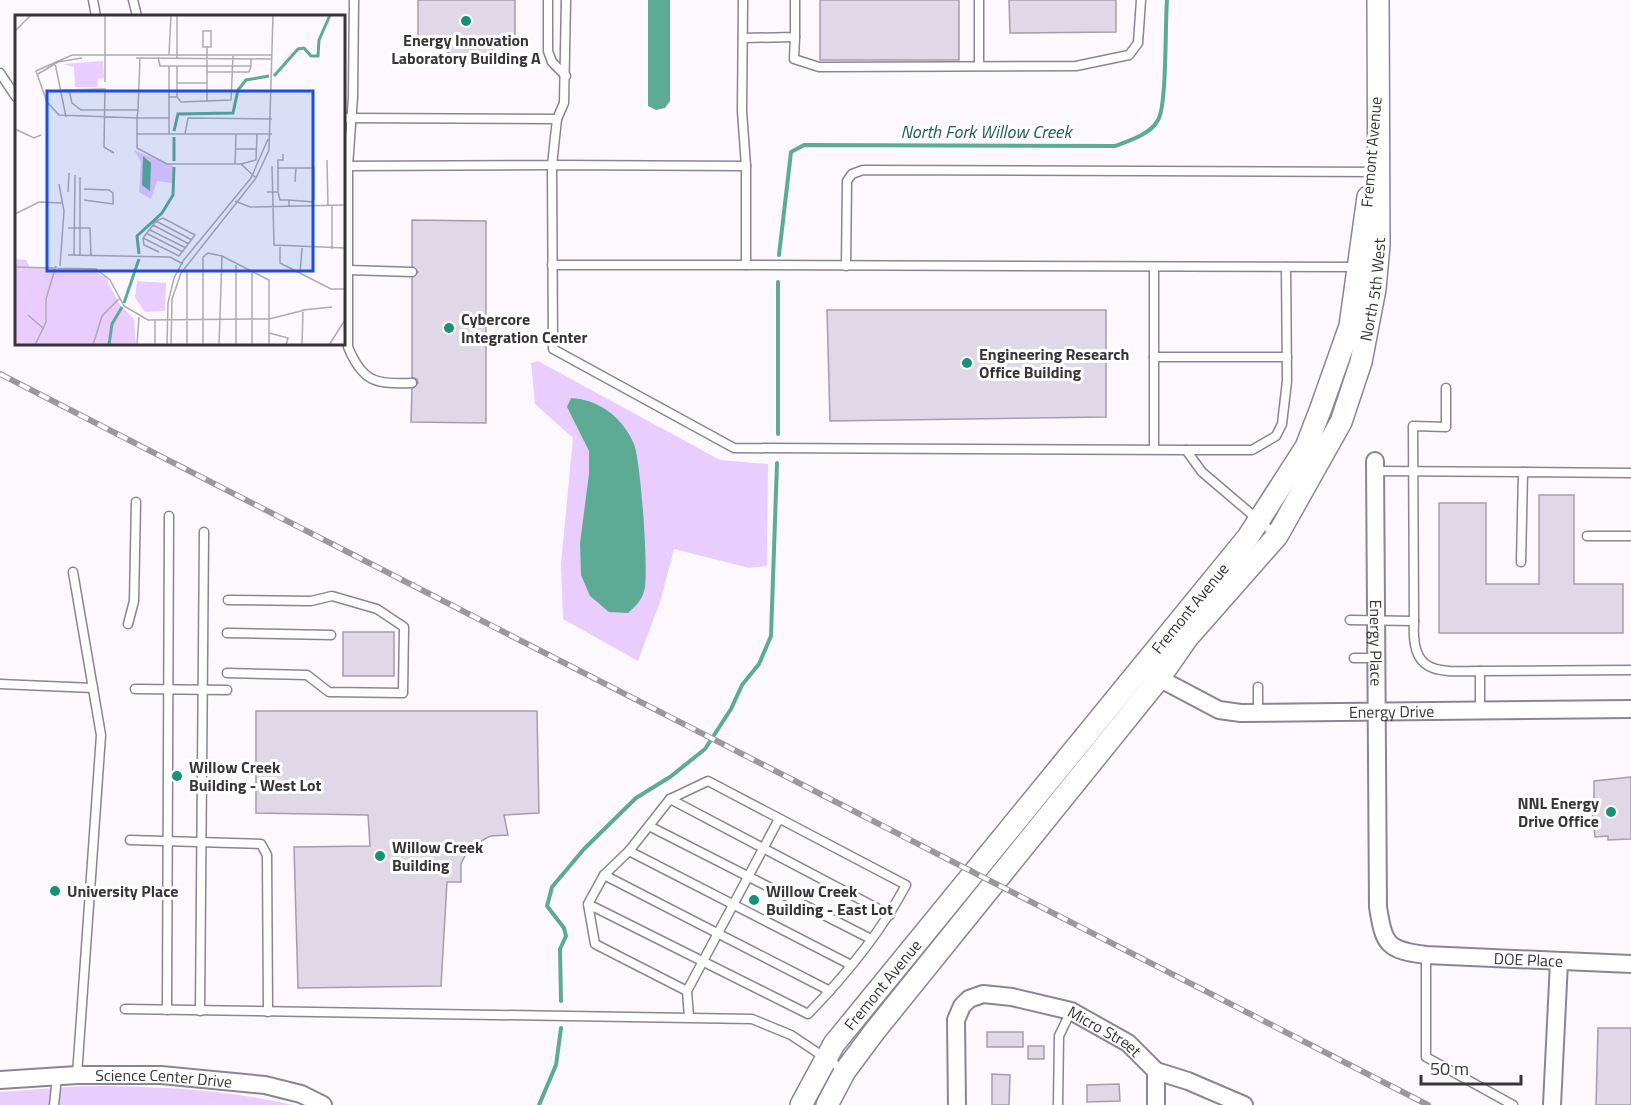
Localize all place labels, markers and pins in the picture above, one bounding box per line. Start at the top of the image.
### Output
marker: Energy Innovation Laboratory Building A [459,14,473,28]
place label: Energy Innovation Laboratory Building A [391,28,541,70]
place label: Cybercore Integration Center [461,307,587,349]
marker: Cybercore Integration Center [442,321,456,335]
place label: Engineering Research Office Building [979,342,1129,384]
marker: Engineering Research Office Building [960,356,974,370]
place label: Willow Creek Building - West Lot [189,755,322,797]
marker: Willow Creek Building - West Lot [170,769,184,783]
place label: NNL Energy Drive Office [1517,791,1599,833]
marker: NNL Energy Drive Office [1604,805,1618,819]
place label: Willow Creek Building [392,835,484,877]
marker: Willow Creek Building [373,849,387,863]
place label: University Place [67,879,179,903]
place label: Willow Creek Building - East Lot [766,879,893,921]
marker: University Place [48,884,62,898]
marker: Willow Creek Building - East Lot [747,893,761,907]

